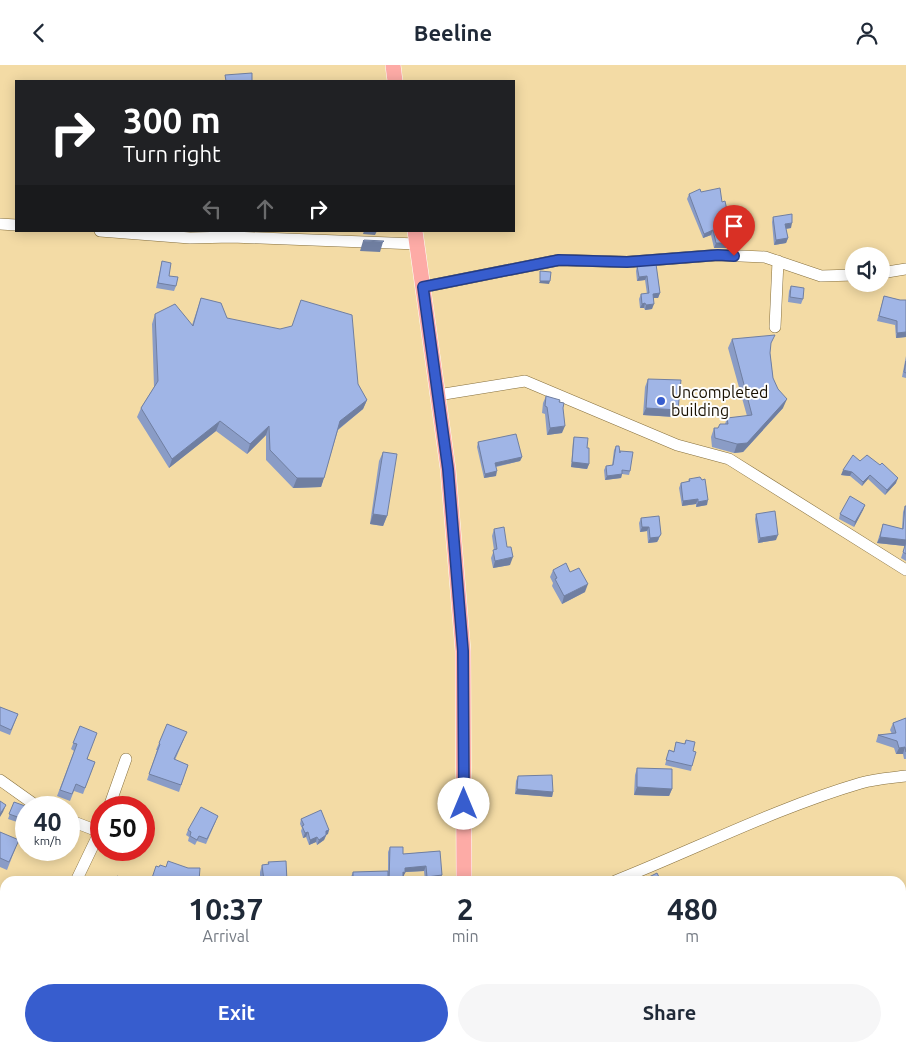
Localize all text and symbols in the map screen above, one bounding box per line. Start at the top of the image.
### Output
icon: back [25,19,53,47]
icon: person [853,19,881,47]
text: Beeline [414,20,492,45]
icon: right [40,100,105,165]
text: 300 m [123,100,221,140]
text: Turn right [123,141,221,166]
icon: left [198,195,226,223]
icon: ahead [251,195,279,223]
icon: right [304,195,332,223]
pin [713,205,755,256]
icon: arrive [720,212,748,240]
map controls [845,247,890,292]
button: sound [845,247,890,292]
place label: Uncompleted building [671,383,768,419]
marker: Uncompleted building [655,395,667,407]
position arrow [437,777,489,829]
speed limit sign: 50 [90,796,155,861]
text: 40 [33,808,62,836]
text: km/h [34,834,61,847]
text: 10:37 [188,892,263,926]
text: 2 [457,892,474,926]
text: 480 [667,892,718,926]
text: Arrival [203,927,249,945]
text: min [452,927,479,945]
text: m [685,927,699,945]
button: Exit [25,984,448,1042]
button: Share [458,984,881,1042]

